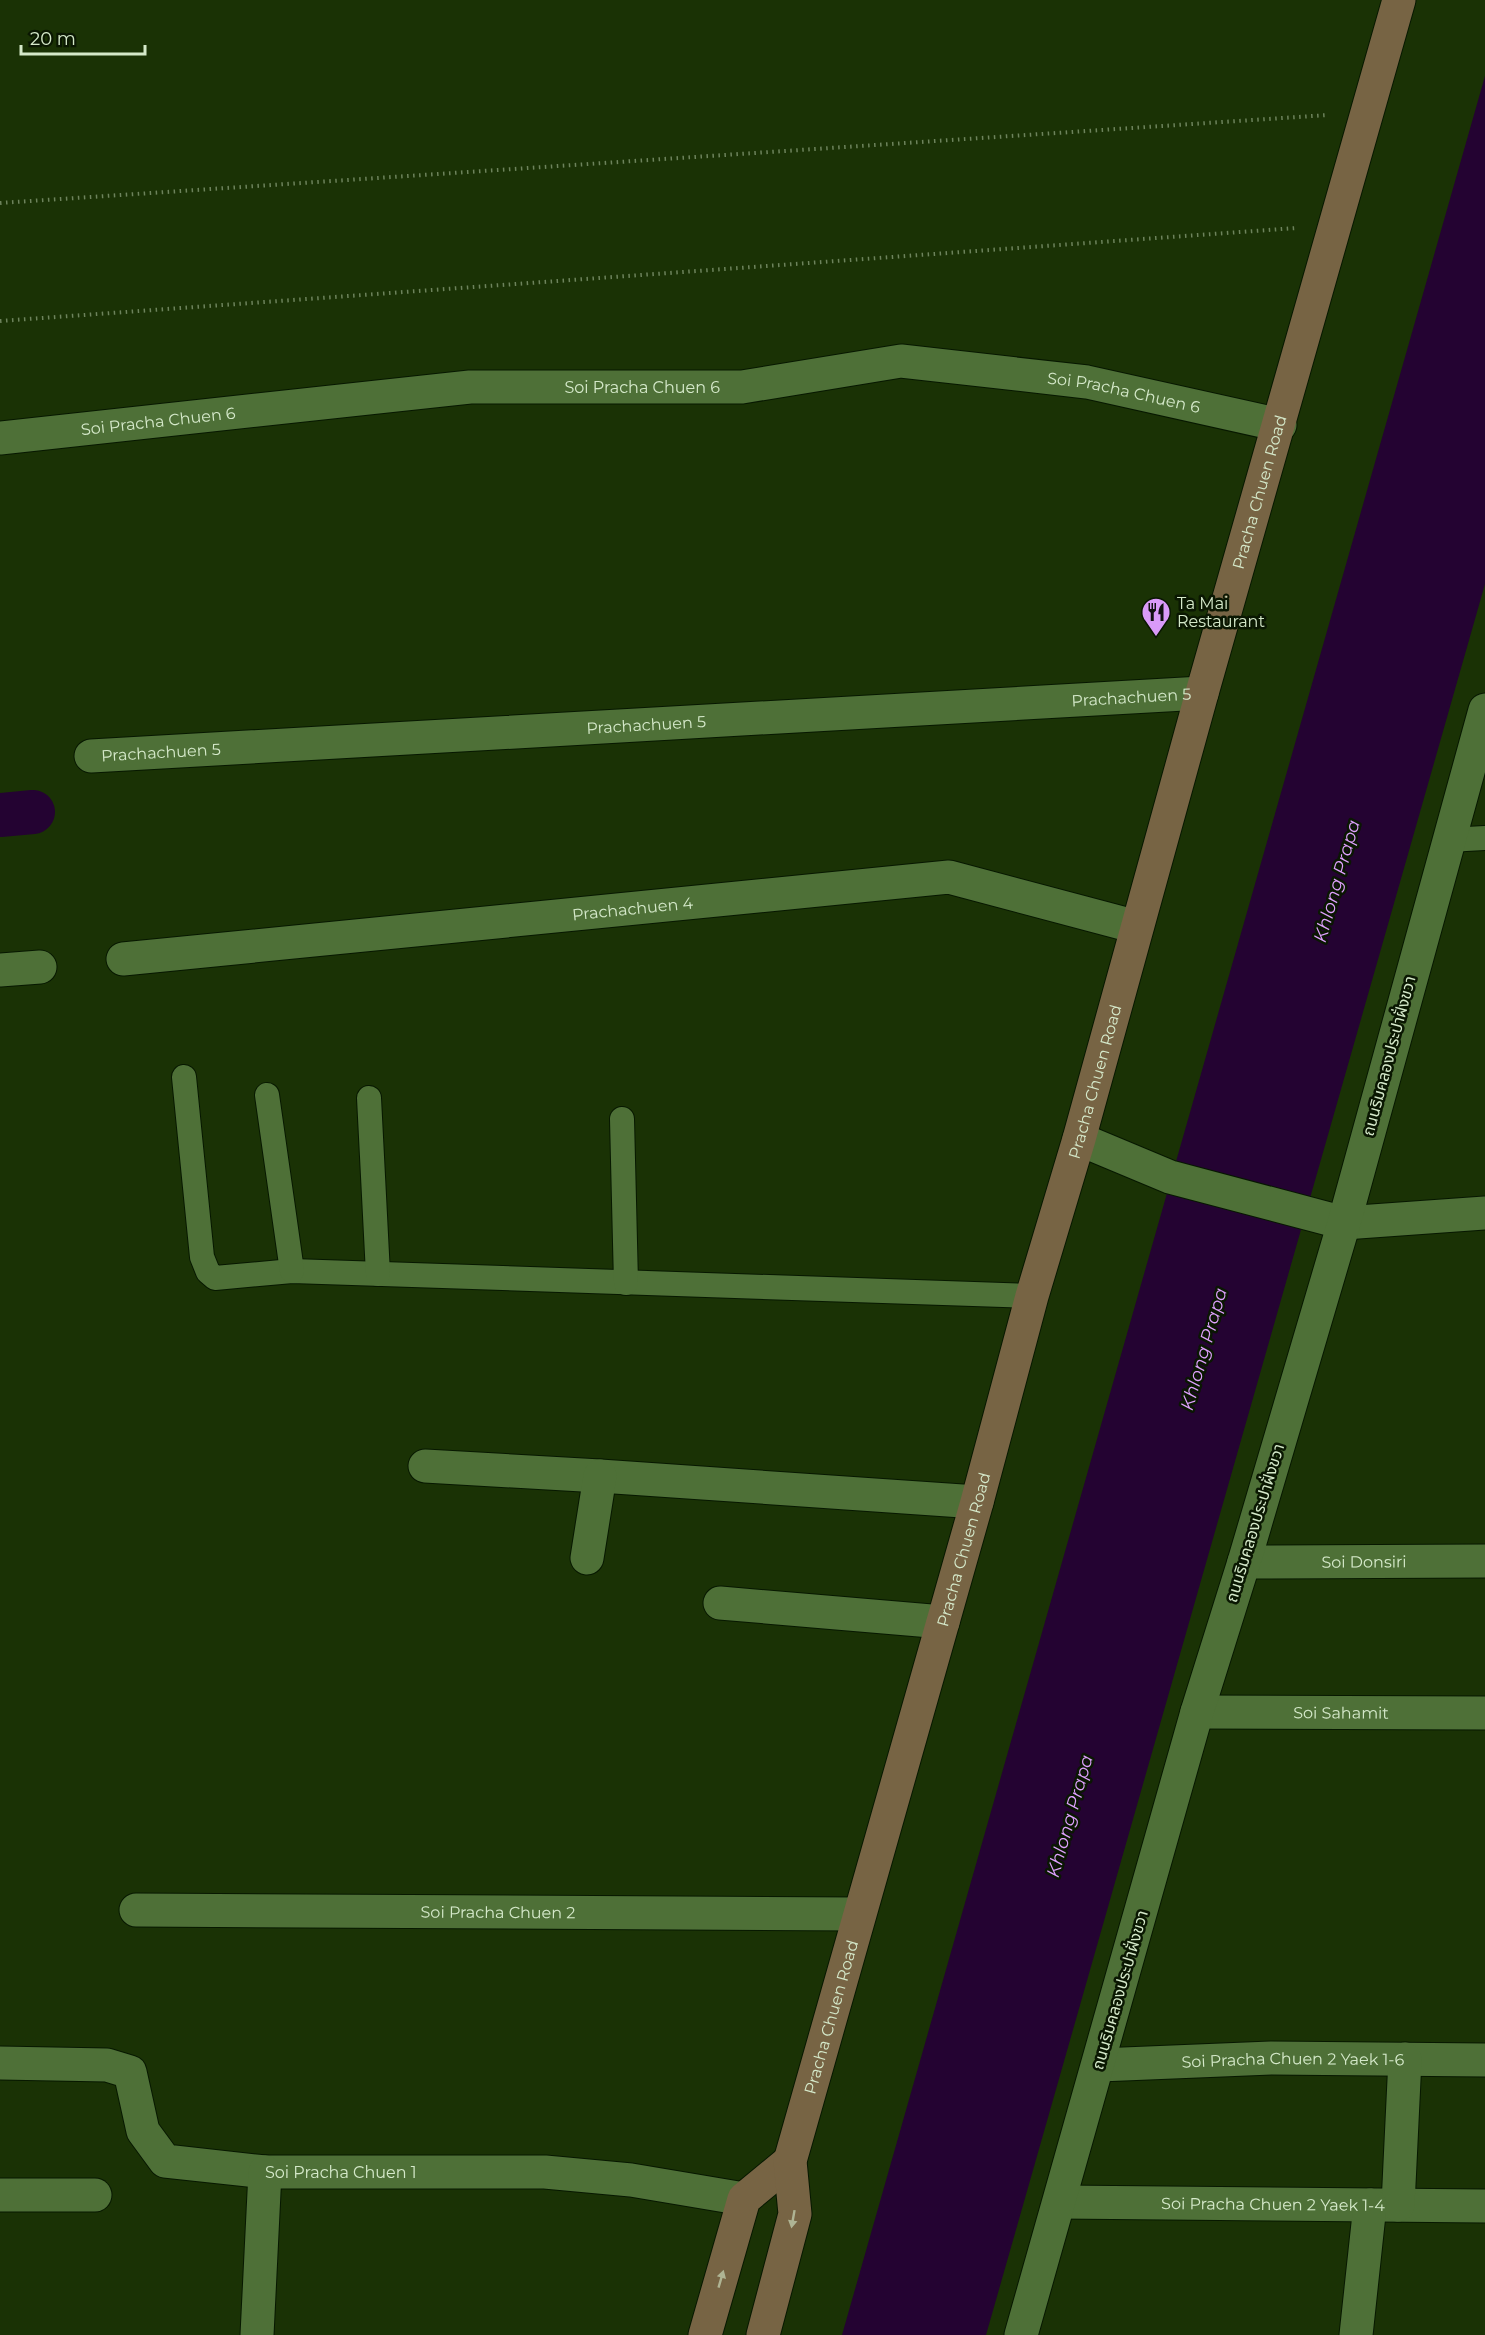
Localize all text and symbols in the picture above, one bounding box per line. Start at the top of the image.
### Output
scale bar [21,18,146,56]
text: 20 m [30,28,76,50]
street label: Soi Pracha Chuen 6 [1046,368,1202,416]
street label: Soi Pracha Chuen 6 [564,378,720,397]
street label: Soi Pracha Chuen 6 [80,403,237,439]
street label: Pracha Chuen Road [1228,413,1290,571]
place label: Ta Mai Restaurant [1177,594,1265,631]
restaurant icon: Ta Mai Restaurant [1140,596,1172,638]
street label: Prachachuen 5 [1071,684,1192,710]
street label: Prachachuen 5 [586,712,706,737]
street label: Prachachuen 5 [101,739,221,765]
water label: Khlong Prapa [1309,817,1365,945]
street label: Prachachuen 4 [571,893,694,924]
street label: ถนนริมคลองประปาฝั่งขวา [1357,974,1420,1138]
street label: Pracha Chuen Road [1064,1002,1125,1161]
water label: Khlong Prapa [1176,1285,1232,1413]
street label: ถนนริมคลองประปาฝั่งขวา [1221,1441,1288,1605]
street label: Pracha Chuen Road [933,1470,994,1629]
street label: Soi Donsiri [1321,1552,1407,1571]
street label: Soi Sahamit [1293,1703,1389,1722]
water label: Khlong Prapa [1042,1752,1098,1880]
street label: Soi Pracha Chuen 2 [420,1902,575,1922]
street label: ถนนริมคลองประปาฝั่งขวา [1087,1908,1152,2072]
street label: Pracha Chuen Road [800,1938,862,2096]
street label: Soi Pracha Chuen 2 Yaek 1-6 [1181,2048,1405,2071]
street label: Soi Pracha Chuen 1 [265,2163,417,2182]
street label: Soi Pracha Chuen 2 Yaek 1-4 [1161,2193,1385,2215]
one-way arrow [788,2210,797,2229]
one-way arrow [717,2270,727,2288]

